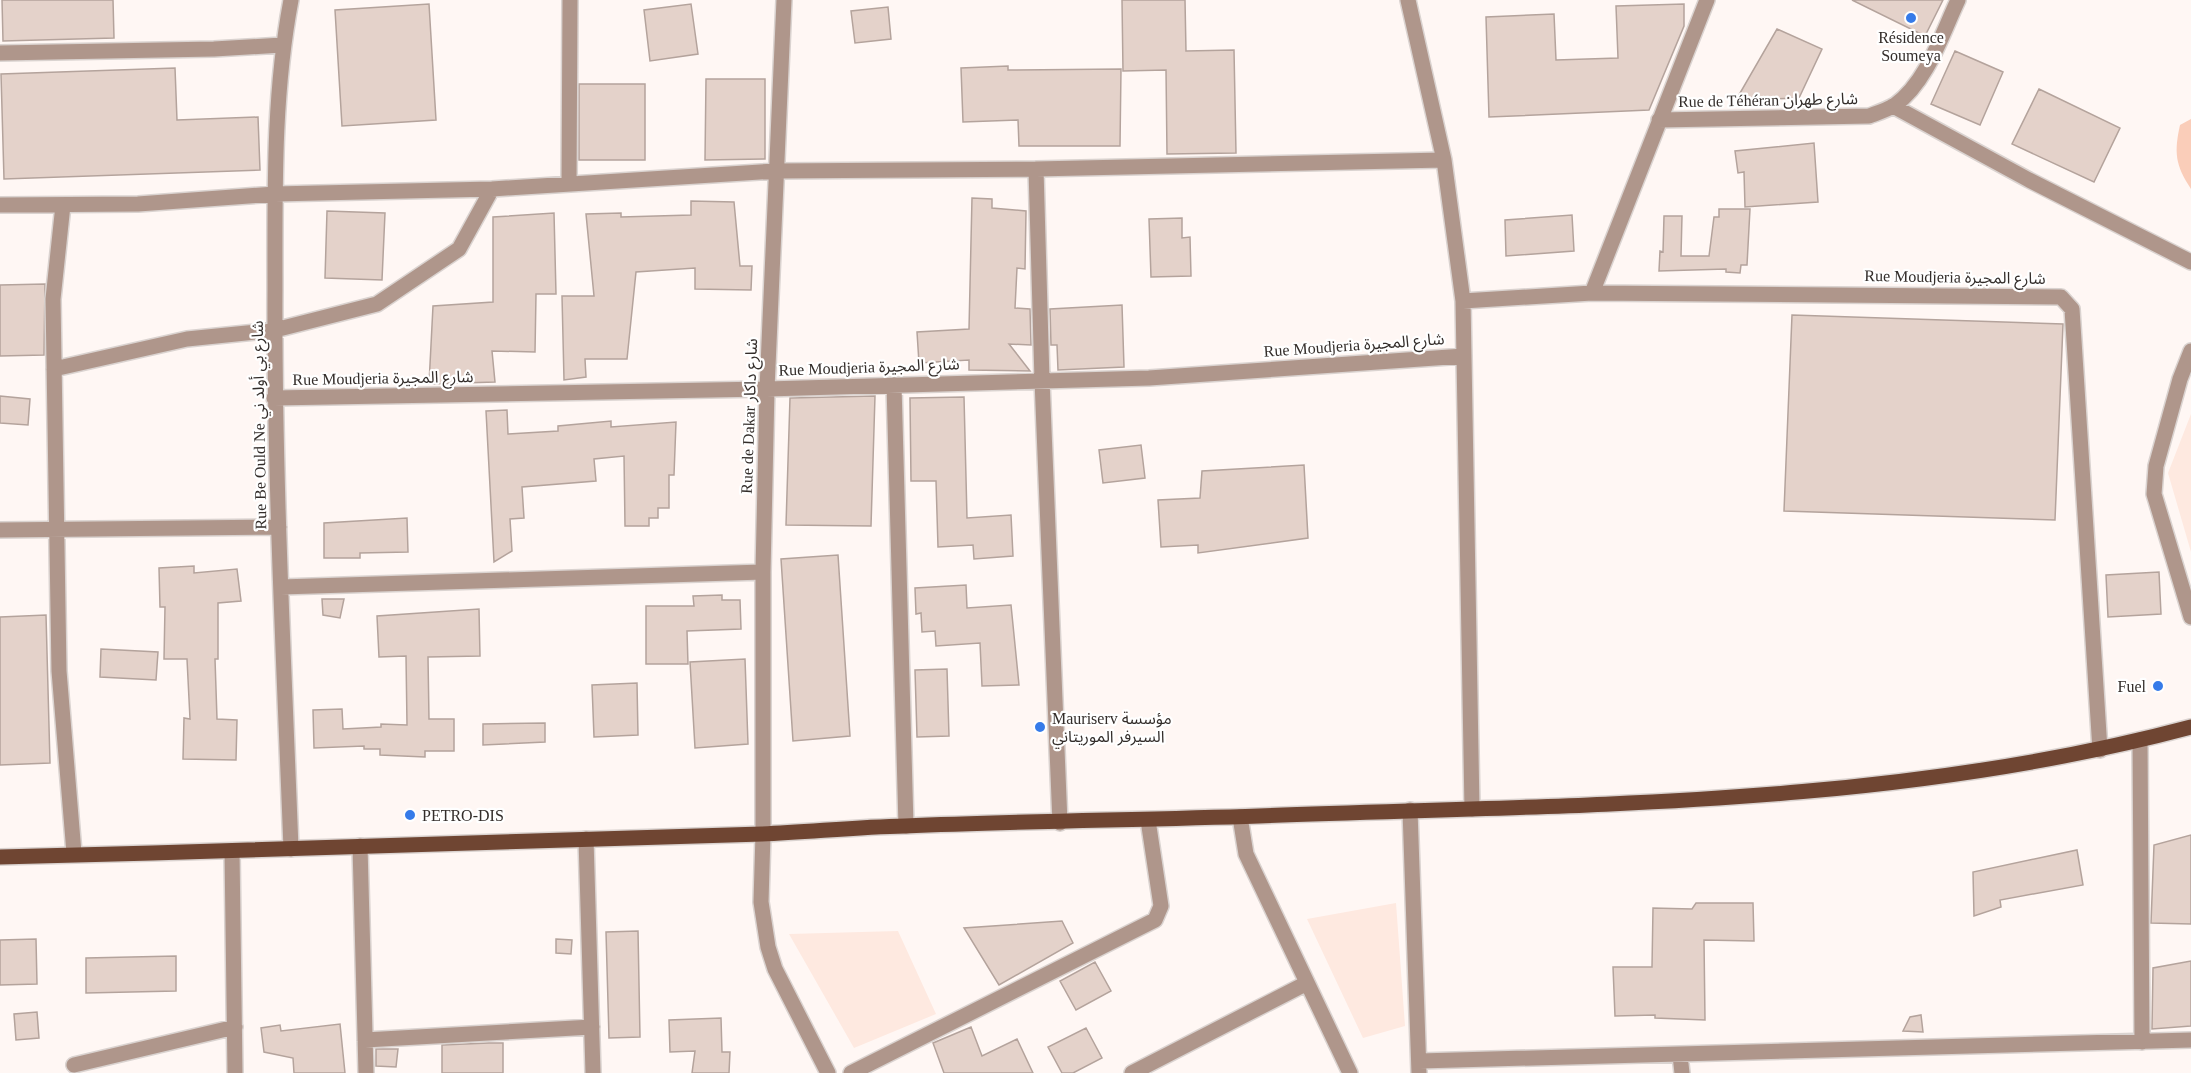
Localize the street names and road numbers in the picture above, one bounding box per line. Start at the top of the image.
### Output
street label: Rue de Téhéran شارع طهران [1678,90,1858,114]
street label: Rue Moudjeria شارع المجيرة [1864,267,2046,291]
street label: Rue Be Ould Ne شارع بي أولد ني [248,320,273,530]
street label: Rue Moudjeria شارع المجيرة [1263,330,1445,364]
street label: Rue de Dakar شارع داكار [738,338,764,494]
street label: Rue Moudjeria شارع المجيرة [778,355,960,383]
street label: Rue Moudjeria شارع المجيرة [292,368,474,392]

